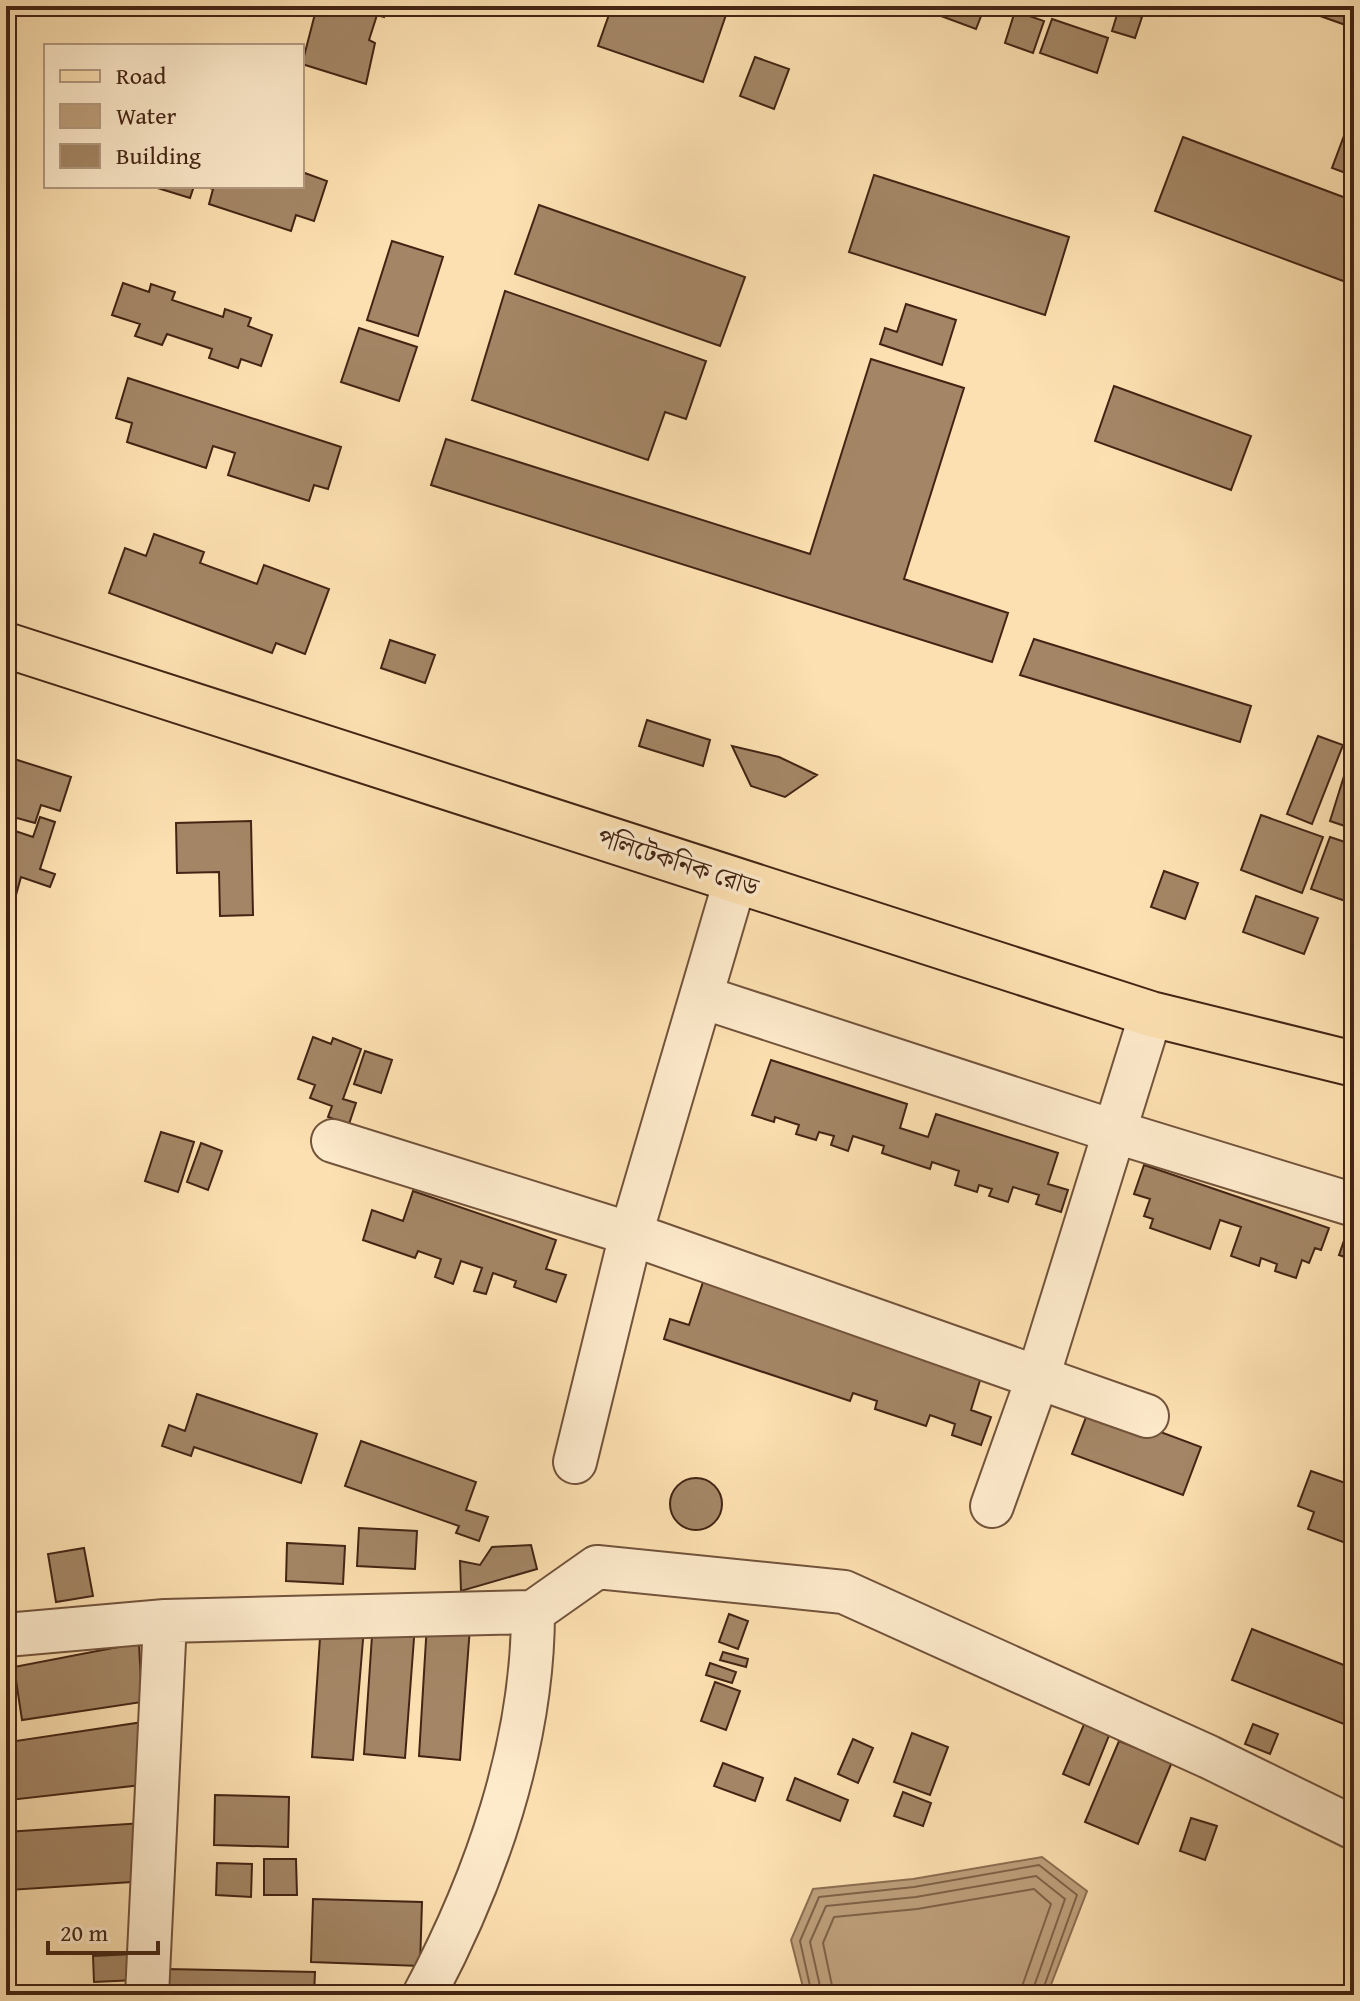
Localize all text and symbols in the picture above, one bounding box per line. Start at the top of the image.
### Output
legend [44,44,304,188]
text: Road [116,58,166,93]
text: Water [116,98,177,133]
text: Building [116,138,201,173]
street label: পলিটেকনিক রোড [593,817,765,906]
scale bar [48,1905,158,1955]
text: 20 m [60,1915,108,1950]

